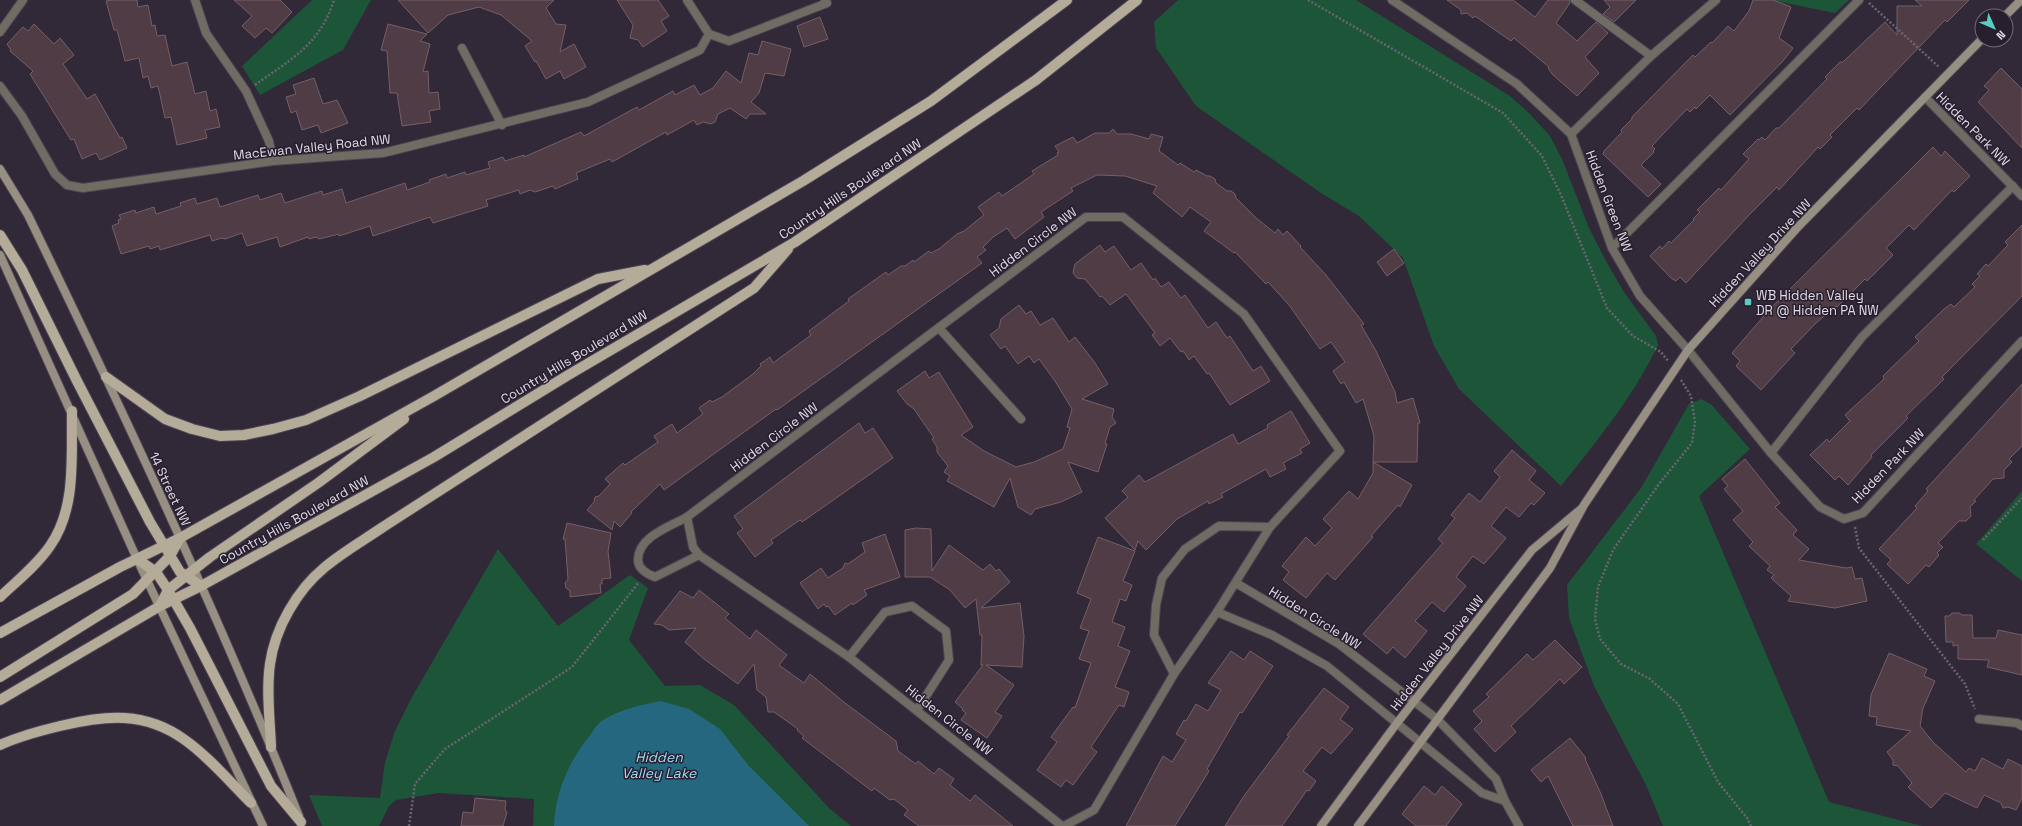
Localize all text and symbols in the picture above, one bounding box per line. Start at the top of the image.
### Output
north arrow [1974,8,2014,48]
text: N [1994,28,2009,43]
street label: Hidden Park NW [1932,88,2014,170]
street label: MacEwan Valley Road NW [232,130,392,164]
street label: Country Hills Boulevard NW [775,135,925,243]
street label: Hidden Green NW [1582,148,1636,254]
street label: Hidden Valley Drive NW [1705,195,1815,311]
street label: Hidden Circle NW [986,203,1080,281]
place label: WB Hidden Valley DR @ Hidden PA NW [1756,287,1879,319]
marker: WB Hidden Valley DR @ Hidden PA NW [1743,297,1753,307]
street label: Country Hills Boulevard NW [497,306,651,408]
street label: Hidden Circle NW [727,398,821,476]
street label: Hidden Park NW [1848,425,1928,507]
street label: 14 Street NW [145,449,195,529]
street label: Country Hills Boulevard NW [216,472,372,568]
street label: Hidden Circle NW [1266,583,1364,653]
street label: Hidden Valley Drive NW [1387,592,1487,714]
street label: Hidden Circle NW [902,681,996,759]
water label: Hidden Valley Lake [622,748,697,782]

